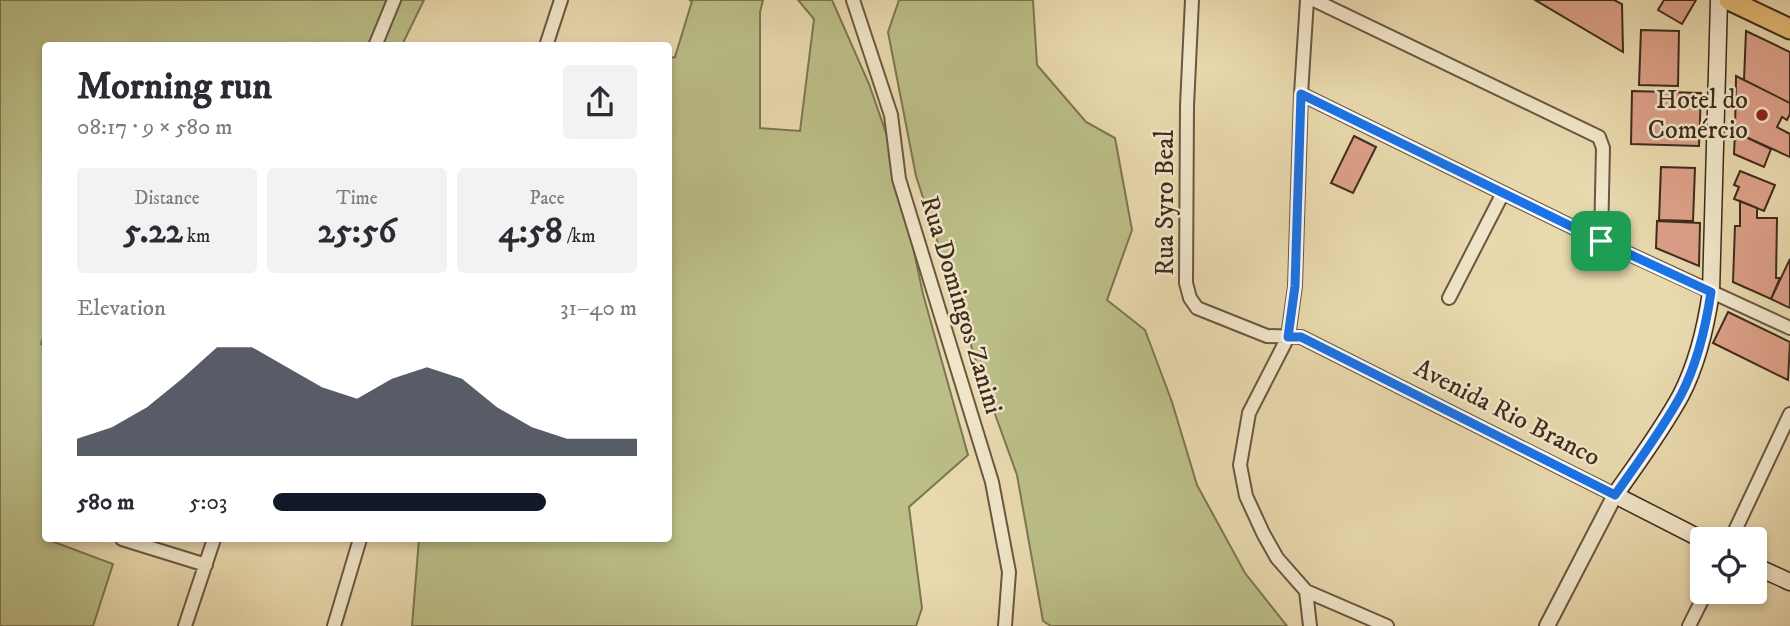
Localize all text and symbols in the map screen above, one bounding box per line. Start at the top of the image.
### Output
text: Morning run [77,63,272,111]
button: share [563,65,637,139]
place label: Hotel do Comércio [1648,84,1748,147]
marker: Hotel do Comércio [1754,107,1770,123]
text: 08:17 · 9 × 580 m [77,113,233,142]
street label: Rua Syro Beal [1149,130,1182,276]
text: Distance [134,187,200,210]
text: Time [336,187,378,210]
text: Pace [529,187,565,210]
street label: Rua Domingos Zanini [912,192,1010,418]
text: 5.22 [124,210,183,254]
text: 25:56 [317,210,397,254]
text: 4:58 [498,210,563,254]
pin [1571,211,1631,271]
icon: arrive [1582,222,1620,260]
text: km [183,225,210,248]
text: /km [563,225,596,248]
text: Elevation [77,294,166,323]
text: 31–40 m [560,294,637,323]
street label: Avenida Rio Branco [1408,352,1606,474]
text: 580 m [77,488,134,517]
text: 5:03 [189,488,227,517]
map controls [1690,527,1767,604]
button: locate [1690,527,1767,604]

